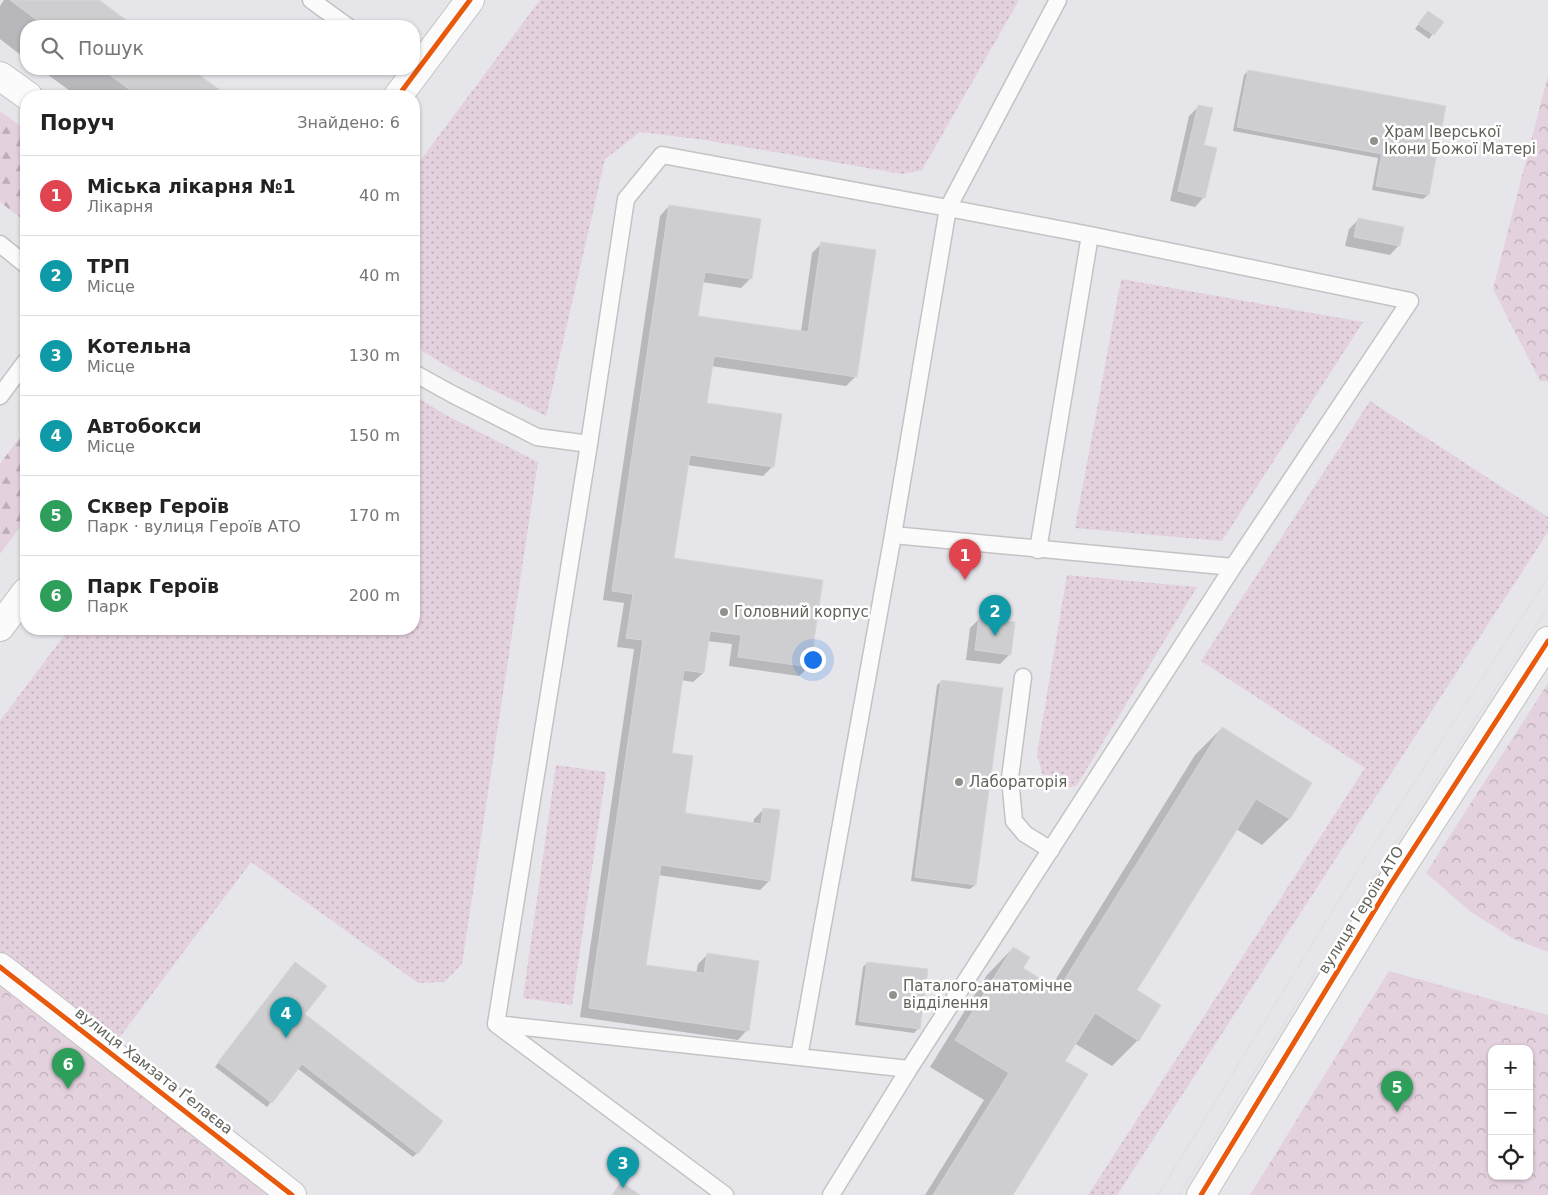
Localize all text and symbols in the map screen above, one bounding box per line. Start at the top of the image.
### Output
search box [20,20,420,75]
icon: search [38,34,66,62]
text: Пошук [78,37,144,59]
text: Поруч [40,111,115,135]
text: Знайдено: 6 [297,113,400,132]
place label: Храм Іверської Ікони Божої Матері [1384,123,1536,158]
marker: Храм Іверської Ікони Божої Матері [1368,135,1380,147]
text: Міська лікарня №1 [87,175,296,197]
text: 1 [50,186,62,205]
text: 40 m [359,186,400,205]
text: Лікарня [87,197,153,216]
text: ТРП [87,255,130,277]
text: 2 [50,266,62,285]
text: 40 m [359,266,400,285]
text: Місце [87,277,135,296]
text: Котельна [87,335,191,357]
text: 3 [50,346,62,365]
text: 130 m [349,346,400,365]
text: Місце [87,357,135,376]
text: Автобокси [87,415,202,437]
text: 4 [50,426,62,445]
text: 150 m [349,426,400,445]
text: Місце [87,437,135,456]
text: Сквер Героїв [87,495,229,517]
text: 5 [50,506,62,525]
text: 170 m [349,506,400,525]
text: Парк · вулиця Героїв АТО [87,517,301,536]
pin: 1 [949,539,981,580]
text: Парк Героїв [87,575,219,597]
text: 6 [50,586,62,605]
text: 200 m [349,586,400,605]
pin: 2 [979,595,1011,636]
text: Парк [87,597,129,616]
place label: Головний корпус [734,603,869,621]
marker: Головний корпус [718,606,730,618]
your location [800,647,826,673]
place label: Лабораторія [969,773,1067,791]
marker: Лабораторія [953,776,965,788]
street label: вулиця Героїв АТО [1314,843,1408,977]
place label: Паталого-анатомічне відділення [903,977,1072,1012]
marker: Паталого-анатомічне відділення [887,989,899,1001]
pin: 4 [270,997,302,1038]
street label: вулиця Хамзата Ґелаєва [72,1004,236,1138]
map controls [1488,1045,1533,1180]
button: + [1488,1045,1533,1090]
pin: 6 [52,1048,84,1089]
pin: 5 [1381,1071,1413,1112]
button: − [1488,1090,1533,1135]
button: locate [1488,1135,1533,1180]
pin: 3 [607,1147,639,1188]

